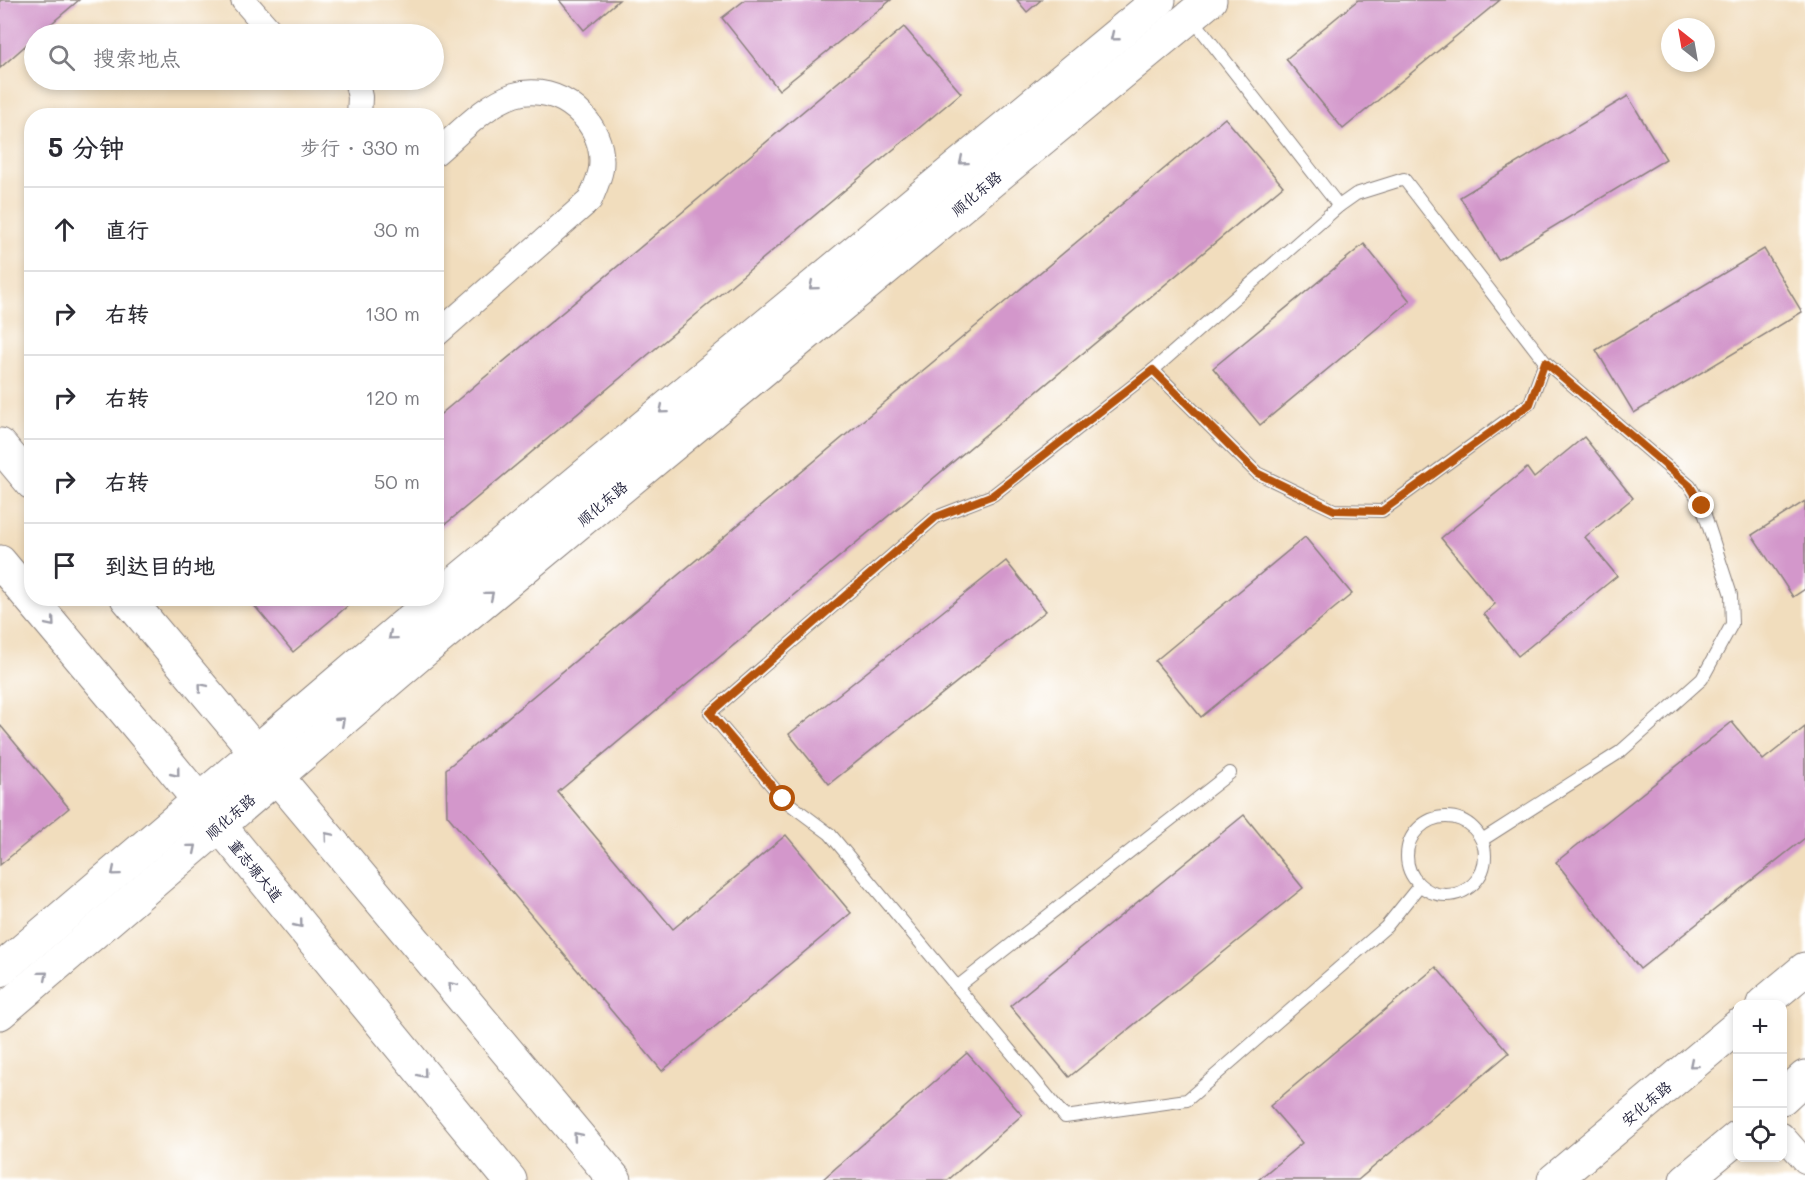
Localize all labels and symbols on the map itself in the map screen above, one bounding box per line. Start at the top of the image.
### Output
north arrow [1661,18,1715,72]
one-way arrow [1110,30,1121,41]
one-way arrow [959,154,970,165]
street label: 顺化东路 [947,166,1005,220]
one-way arrow [809,278,820,289]
one-way arrow [659,403,670,414]
street label: 顺化东路 [573,476,631,530]
route end [1688,492,1714,518]
one-way arrow [483,592,494,603]
one-way arrow [44,616,55,627]
one-way arrow [388,629,399,640]
one-way arrow [198,683,209,694]
one-way arrow [334,717,345,728]
one-way arrow [168,766,179,777]
route start [769,785,795,811]
street label: 顺化东路 [201,789,259,843]
one-way arrow [324,832,335,843]
street label: 董志塬大道 [225,835,287,905]
one-way arrow [186,844,197,855]
one-way arrow [111,864,122,875]
one-way arrow [292,917,303,928]
one-way arrow [37,971,48,982]
one-way arrow [449,982,460,993]
one-way arrow [1689,1056,1700,1067]
one-way arrow [416,1067,427,1078]
street label: 安化东路 [1617,1076,1675,1130]
one-way arrow [573,1132,584,1143]

